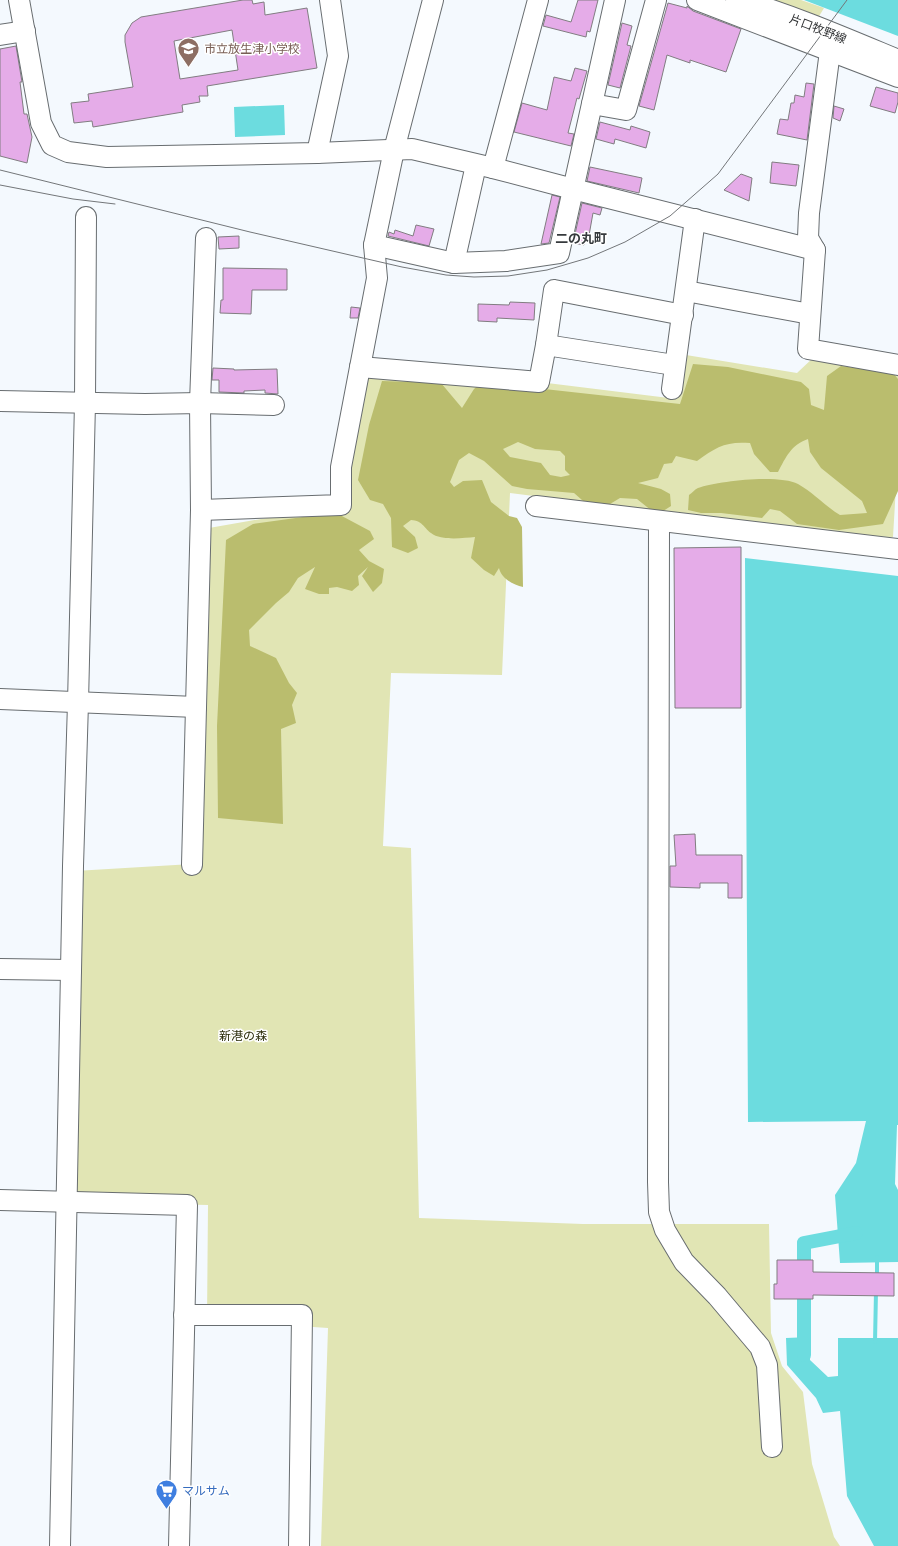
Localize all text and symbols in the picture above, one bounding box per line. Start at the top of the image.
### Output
street label: 片口牧野線 [787,11,849,46]
school or university icon: 市立放生津小学校 [176,36,202,69]
place label: 市立放生津小学校 [204,41,300,56]
district label: 二の丸町 [555,230,607,246]
park label: 新港の森 [219,1028,267,1043]
supermarket icon: マルサム [153,1478,179,1511]
place label: マルサム [182,1483,230,1498]

